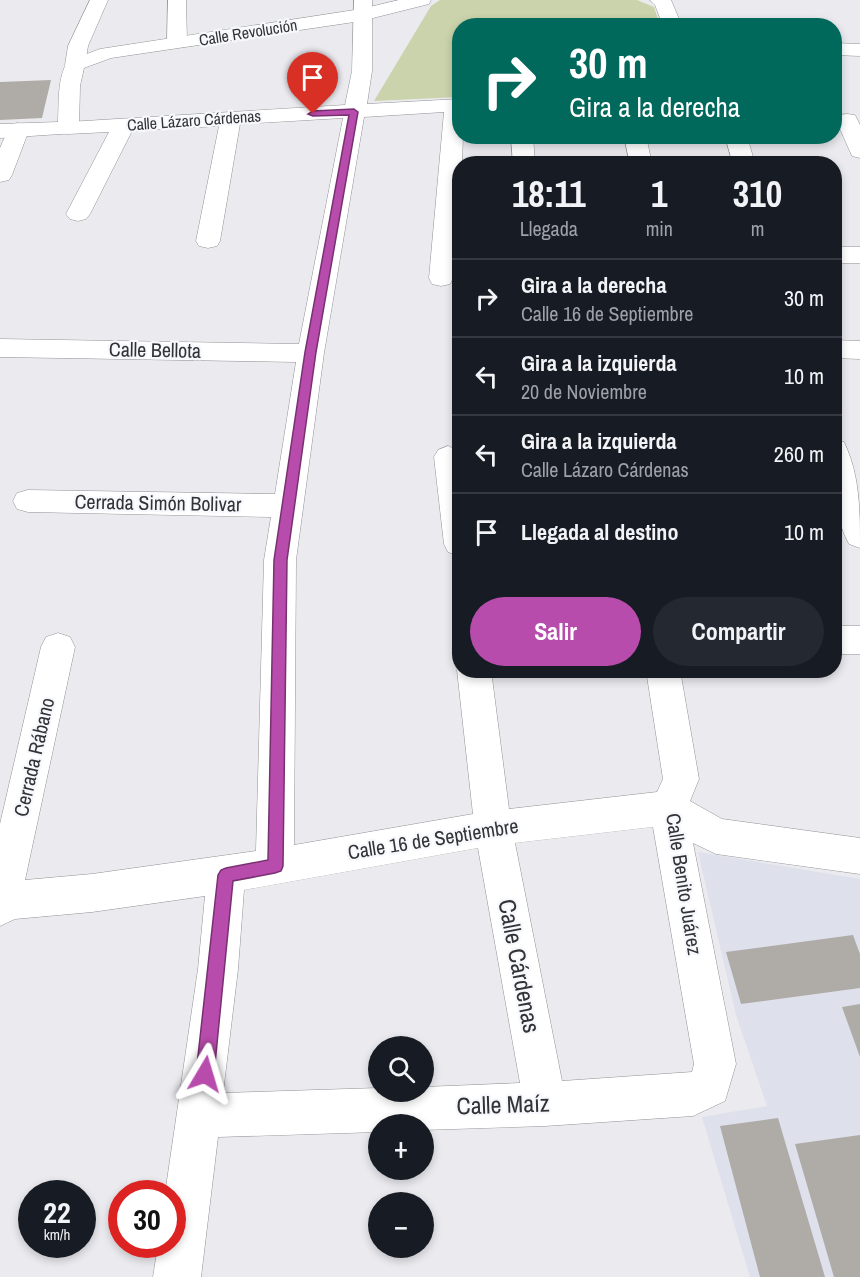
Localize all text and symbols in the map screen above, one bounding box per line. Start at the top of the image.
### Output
street label: Calle Revolución [197,13,299,51]
text: 30 m [569,35,648,91]
icon: right [470,42,548,120]
pin [287,52,338,114]
icon: arrive [296,61,329,94]
text: Gira a la derecha [569,89,740,125]
street label: Calle Lázaro Cárdenas [126,104,262,136]
text: 18:11 [512,170,586,218]
text: 1 [651,170,668,218]
text: 310 [733,170,782,218]
text: Llegada [520,215,578,242]
text: min [646,215,673,242]
text: m [751,215,764,242]
text: Gira a la derecha [521,270,666,300]
icon: right [470,282,503,315]
text: 30 m [784,283,824,313]
text: Calle 16 de Septiembre [521,300,693,327]
street label: Calle Bellota [109,335,201,364]
text: Gira a la izquierda [521,348,676,378]
icon: left [470,360,503,393]
text: 10 m [784,361,824,391]
text: 20 de Noviembre [521,378,647,405]
text: Gira a la izquierda [521,426,676,456]
icon: left [470,438,503,471]
text: 260 m [774,439,824,469]
text: Calle Lázaro Cárdenas [521,456,689,483]
street label: Cerrada Simón Bolivar [74,488,242,517]
icon: arrive [470,516,503,549]
text: Llegada al destino [521,517,678,547]
text: 10 m [784,517,824,547]
button: Salir [470,597,641,666]
button: Compartir [653,597,824,666]
street label: Cerrada Rábano [7,695,60,819]
street label: Calle Benito Juárez [660,811,709,957]
street label: Calle 16 de Septiembre [346,812,520,865]
street label: Calle Cárdenas [491,896,549,1035]
map controls [368,1036,434,1258]
button: search [368,1036,434,1102]
position arrow [173,1042,237,1106]
street label: Calle Maíz [456,1086,550,1122]
button: + [368,1114,434,1180]
speed limit sign: 30 [108,1180,186,1258]
text: 22 [43,1192,71,1232]
button: − [368,1192,434,1258]
text: km/h [44,1224,70,1245]

